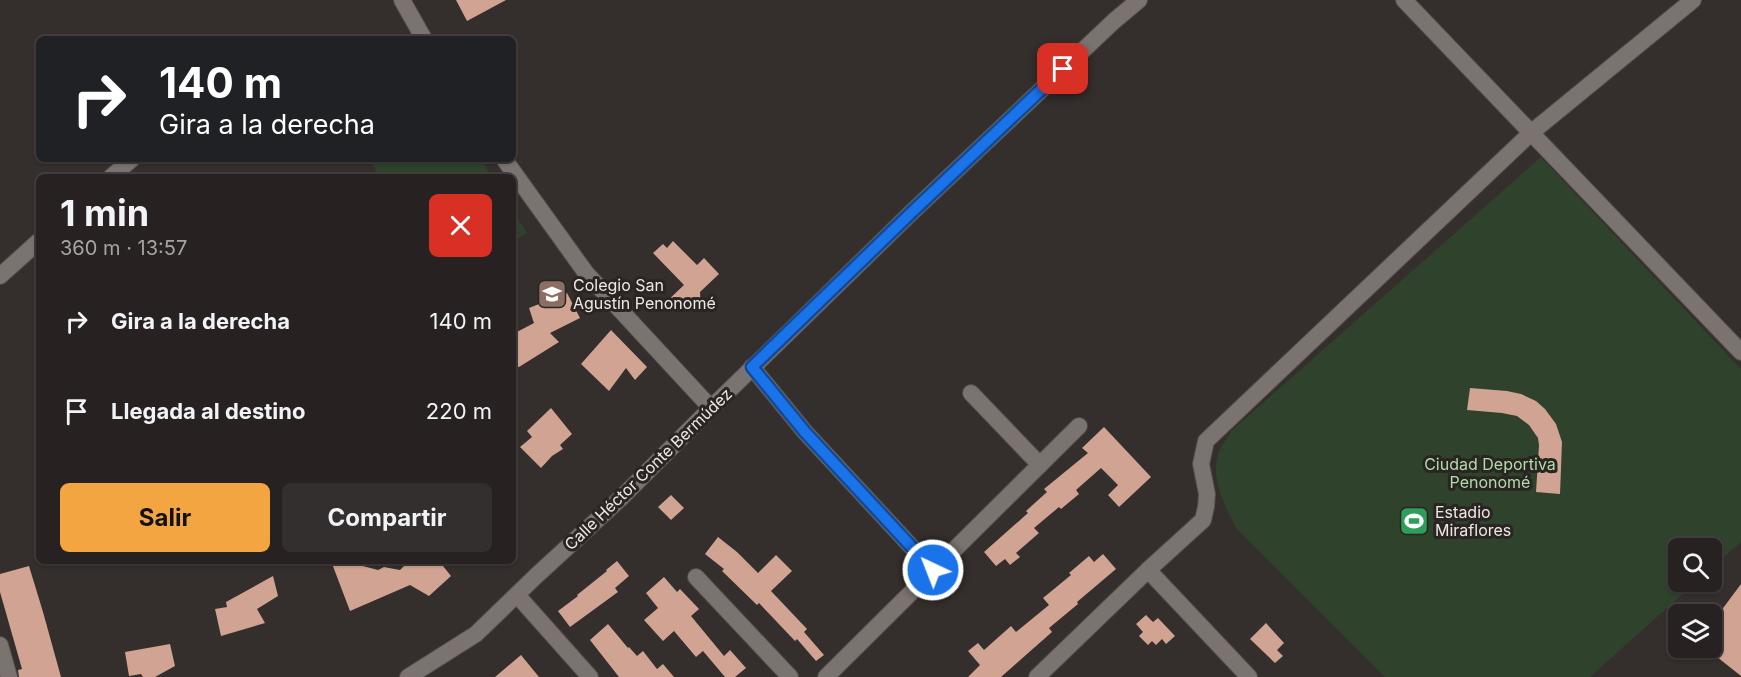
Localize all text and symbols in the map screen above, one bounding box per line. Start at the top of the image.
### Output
pin [1037,43,1088,94]
icon: arrive [1046,52,1079,85]
text: 140 m [159,57,282,108]
icon: right [60,60,138,138]
text: Gira a la derecha [159,108,375,141]
text: 1 min [60,191,149,235]
button: close [429,194,492,257]
text: 360 m · 13:57 [60,236,187,260]
place label: Colegio San Agustín Penonomé [573,275,716,313]
school or university icon: Colegio San Agustín Penonomé [536,278,568,310]
icon: right [60,305,93,338]
text: Gira a la derecha [111,308,290,334]
text: 140 m [430,308,492,334]
street label: Calle Héctor Conte Bermúdez [560,384,736,554]
icon: arrive [60,395,93,428]
text: Llegada al destino [111,398,305,424]
text: 220 m [426,398,492,424]
park label: Ciudad Deportiva Penonomé [1424,454,1556,492]
button: Salir [60,483,270,552]
button: Compartir [282,483,492,552]
place label: Estadio Miraflores [1435,502,1511,540]
sports icon: Estadio Miraflores [1398,505,1430,537]
position arrow [901,538,965,602]
map controls [1668,538,1722,658]
button: search [1668,538,1722,592]
button: layers [1668,604,1722,658]

